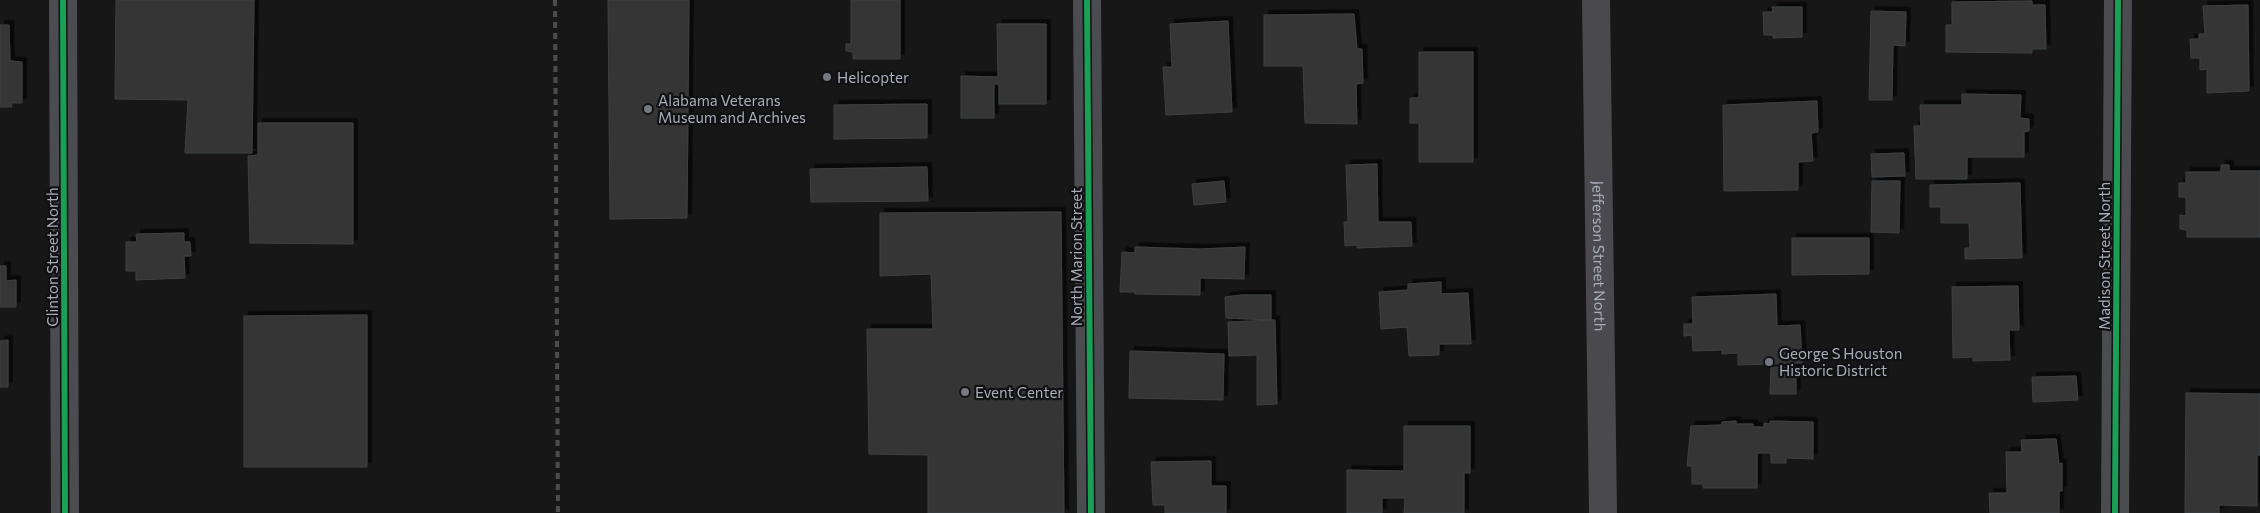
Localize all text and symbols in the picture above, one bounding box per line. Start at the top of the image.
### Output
place label: Helicopter [837,68,909,86]
marker: Helicopter [821,71,833,83]
place label: Alabama Veterans Museum and Archives [658,91,806,126]
marker: Alabama Veterans Museum and Archives [642,103,654,115]
street label: Jefferson Street North [1589,181,1610,331]
street label: Madison Street North [2095,182,2113,330]
street label: Clinton Street North [43,187,61,327]
street label: North Marion Street [1067,188,1085,326]
place label: George S Houston Historic District [1779,344,1902,379]
marker: George S Houston Historic District [1763,356,1775,368]
place label: Event Center [975,383,1063,401]
marker: Event Center [959,386,971,398]

